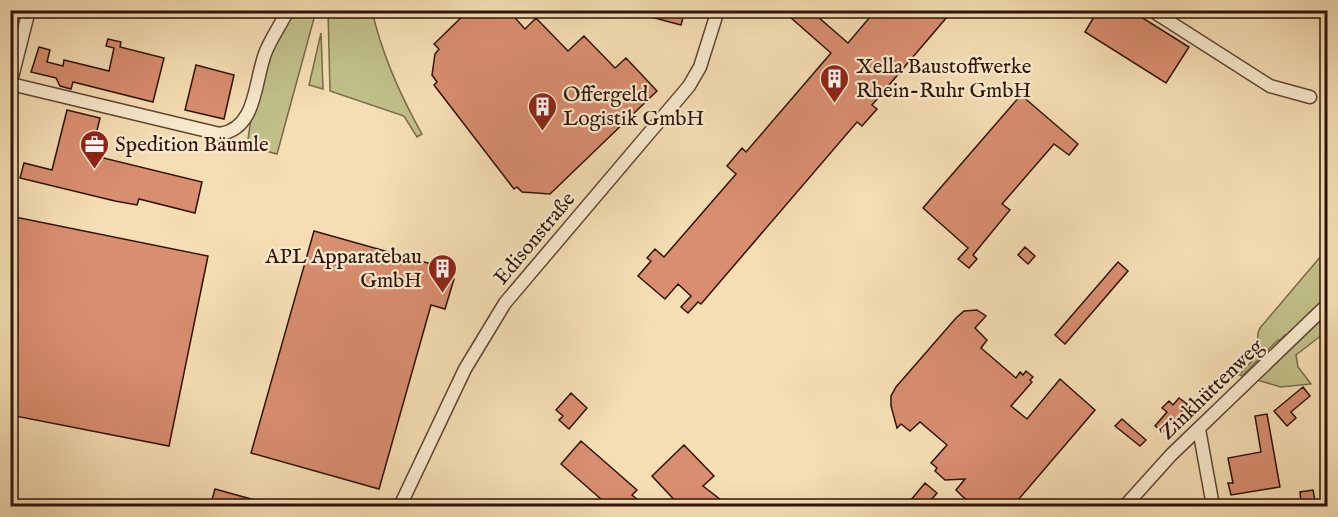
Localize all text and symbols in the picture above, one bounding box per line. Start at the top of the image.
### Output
place label: Xella Baustoffwerke Rhein-Ruhr GmbH [856,54,1032,105]
building icon: Xella Baustoffwerke Rhein-Ruhr GmbH [819,62,851,104]
place label: Offergeld Logistik GmbH [563,82,704,133]
building icon: Offergeld Logistik GmbH [526,90,558,132]
office icon: Spedition Bäumle [78,128,110,170]
place label: Spedition Bäumle [115,132,269,159]
street label: Edisonstraße [488,187,582,291]
place label: APL Apparatebau GmbH [264,244,422,295]
building icon: APL Apparatebau GmbH [427,252,459,294]
street label: Zinkhüttenweg [1154,333,1270,446]

